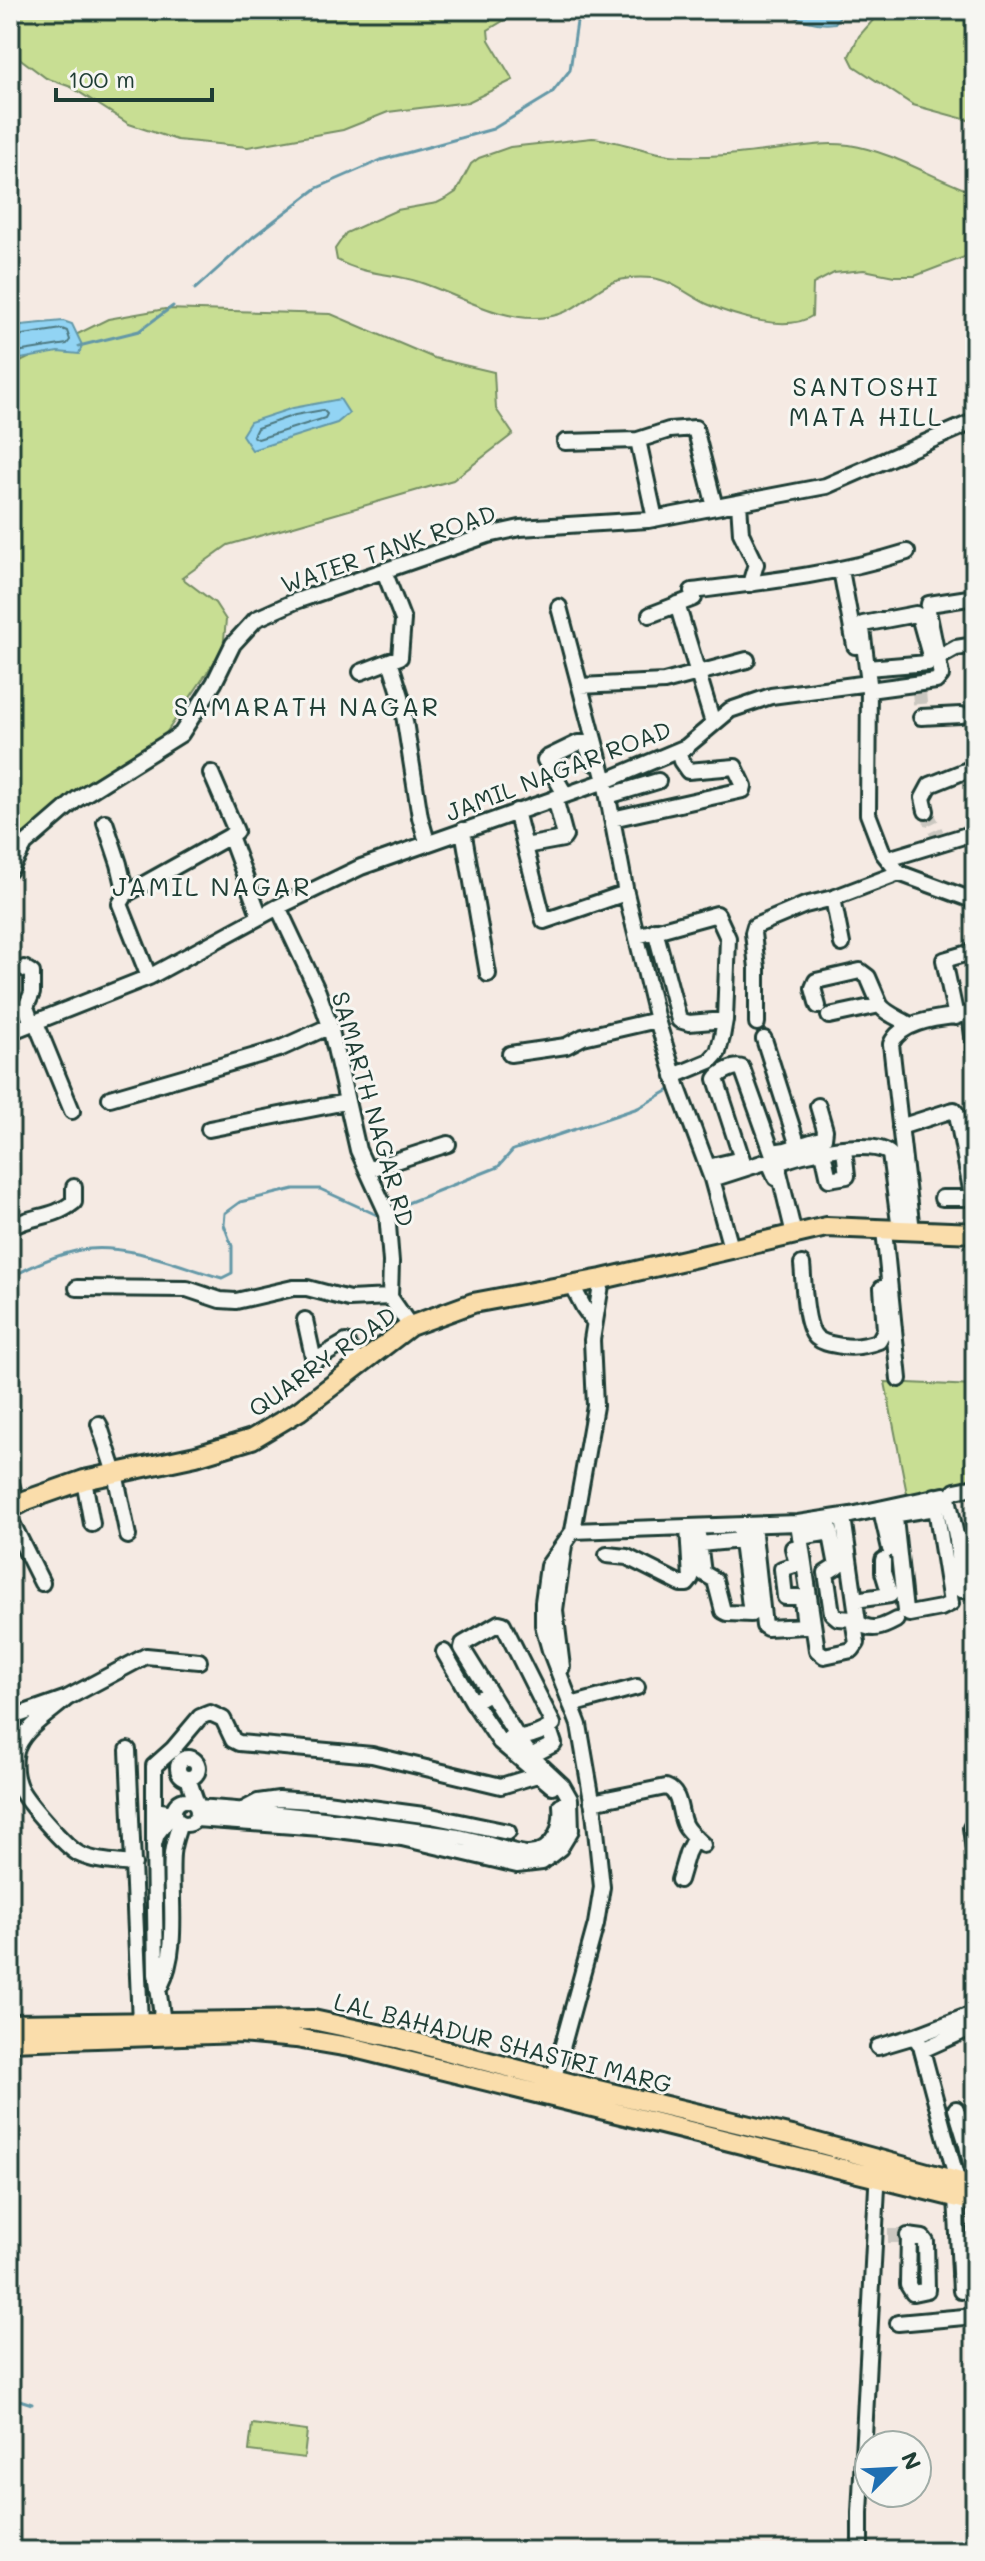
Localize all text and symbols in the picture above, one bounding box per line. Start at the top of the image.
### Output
scale bar [56,52,212,102]
text: 100 m [68,63,135,94]
district label: SANTOSHI MATA HILL [789,369,943,433]
street label: WATER TANK ROAD [276,497,500,599]
district label: SAMARATH NAGAR [174,689,440,723]
street label: JAMIL NAGAR ROAD [441,713,675,827]
district label: JAMIL NAGAR [112,869,312,903]
street label: SAMARTH NAGAR RD [326,988,422,1230]
street label: QUARRY ROAD [242,1299,402,1423]
street label: LAL BAHADUR SHASTRI MARG [331,1985,675,2099]
north arrow [853,2429,933,2509]
text: N [895,2447,928,2474]

